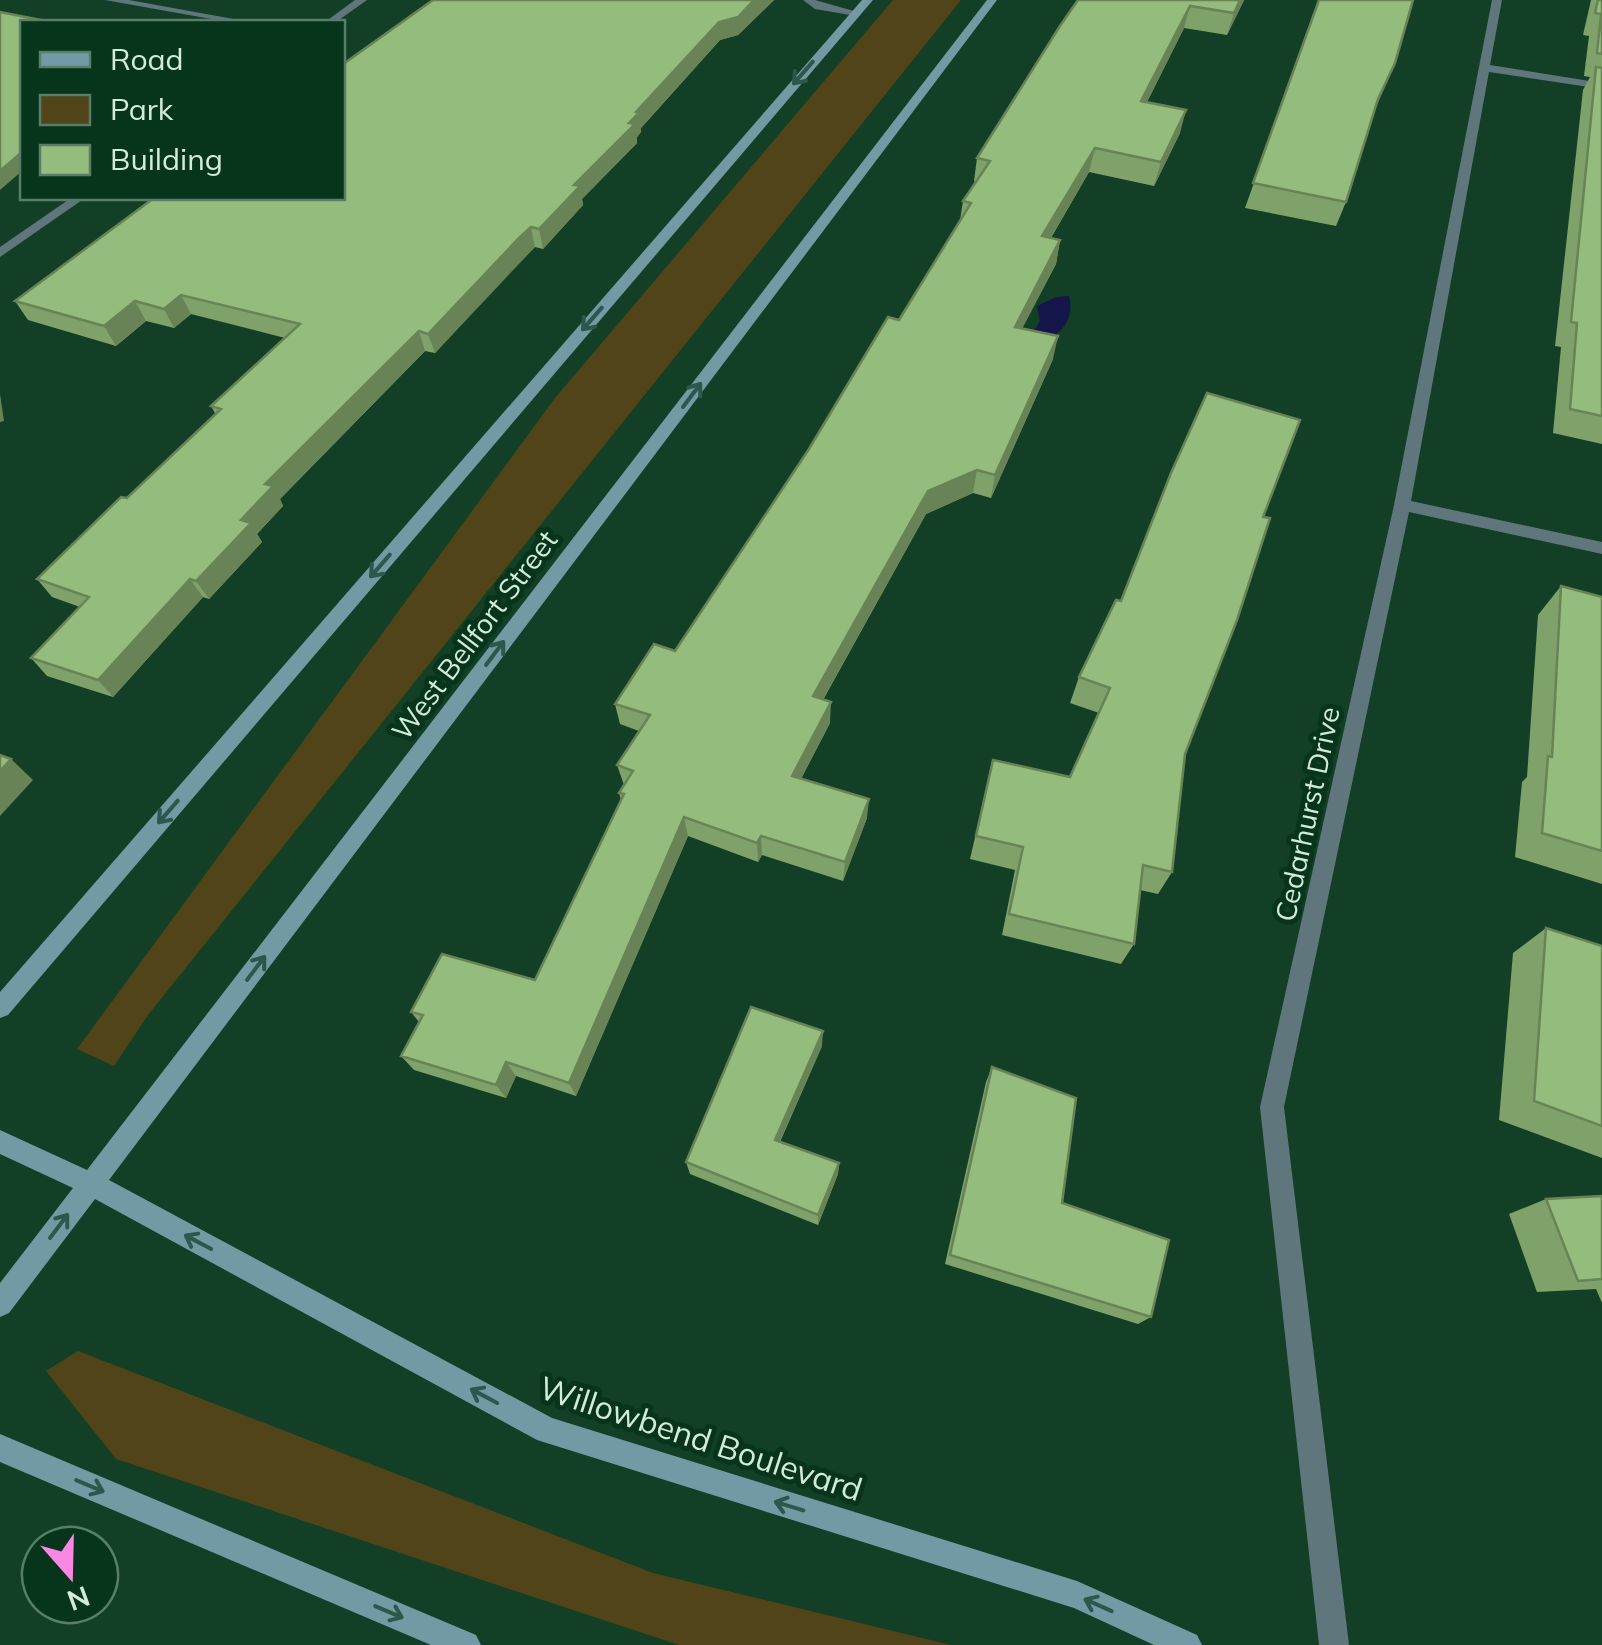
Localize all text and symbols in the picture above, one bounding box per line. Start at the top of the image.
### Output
legend [20,20,345,200]
text: Road [110,40,184,78]
one-way arrow [792,60,815,85]
text: Park [110,90,174,128]
text: Building [110,140,223,178]
one-way arrow [581,306,603,332]
one-way arrow [682,382,703,409]
street label: West Bellfort Street [384,523,564,747]
one-way arrow [369,553,392,578]
one-way arrow [484,640,505,667]
street label: Cedarhurst Drive [1267,704,1347,924]
one-way arrow [157,799,179,825]
one-way arrow [246,955,267,982]
one-way arrow [48,1213,69,1240]
one-way arrow [183,1232,213,1252]
street label: Willowbend Boulevard [535,1367,867,1509]
one-way arrow [469,1386,499,1406]
one-way arrow [74,1478,105,1496]
one-way arrow [773,1495,805,1513]
north arrow [20,1525,120,1625]
text: N [63,1579,95,1619]
one-way arrow [1083,1595,1114,1613]
one-way arrow [373,1605,404,1623]

